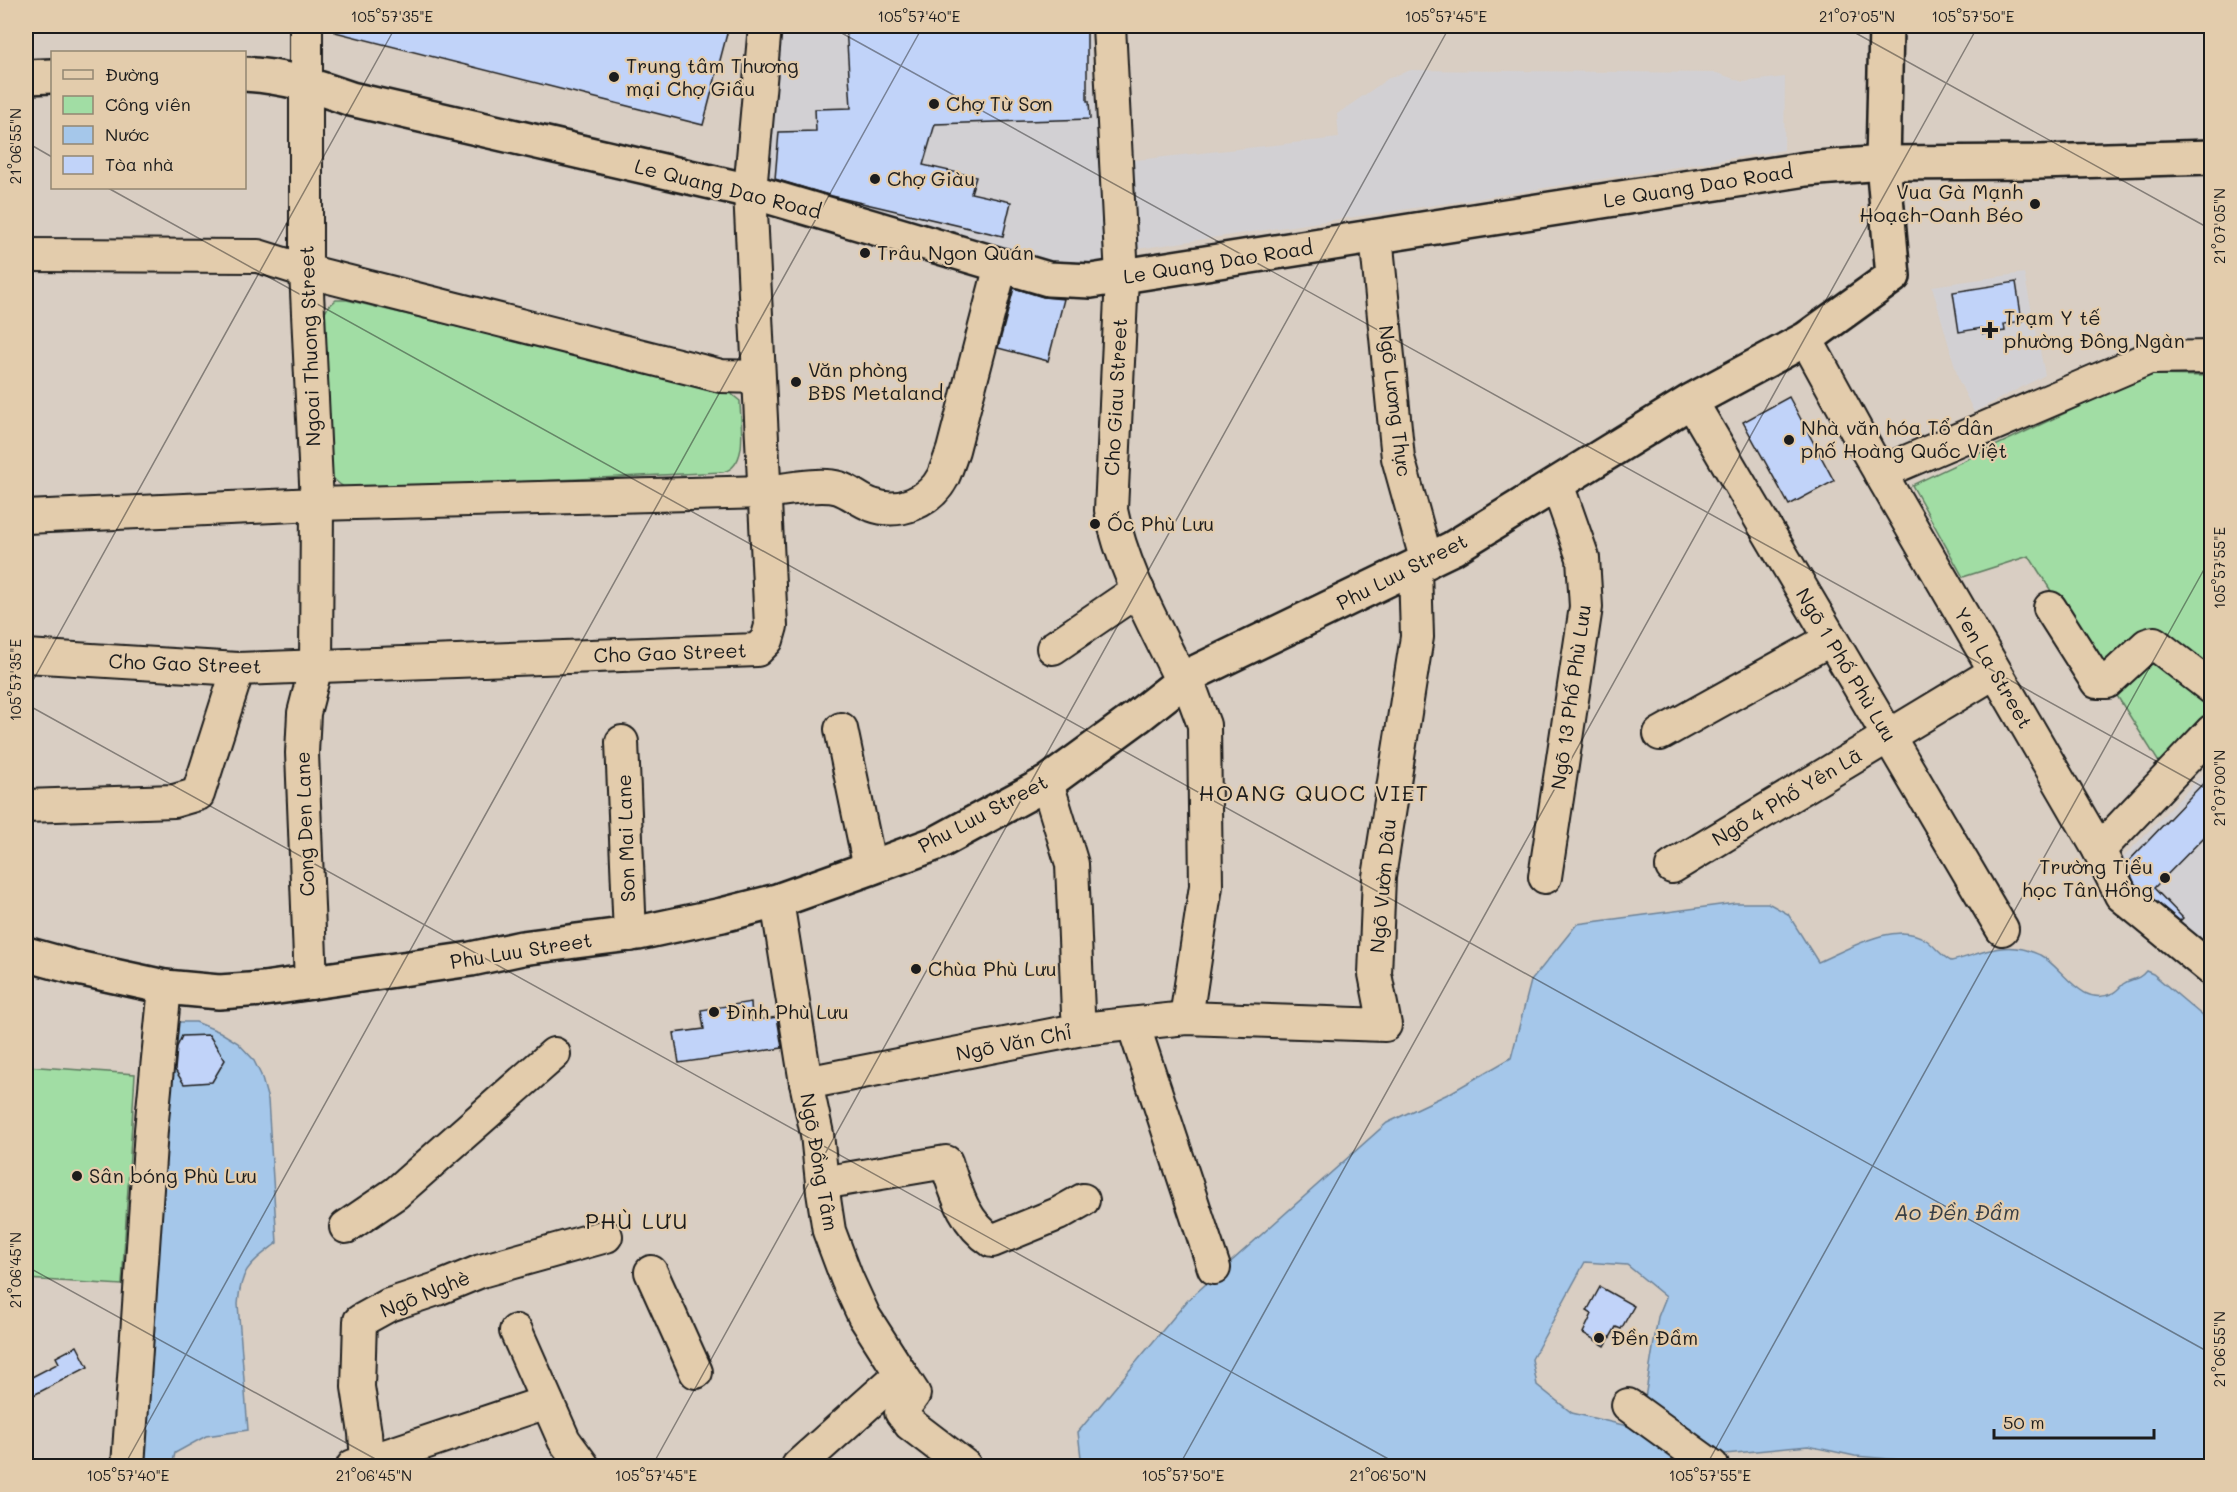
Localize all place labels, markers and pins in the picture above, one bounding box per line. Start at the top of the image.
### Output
place label: Trung tâm Thương mại Chợ Giầu [626,52,799,101]
marker: Trung tâm Thương mại Chợ Giầu [607,70,621,84]
place label: Chợ Từ Sơn [946,90,1053,116]
marker: Chợ Từ Sơn [927,97,941,111]
place label: Chợ Giàu [887,165,975,191]
marker: Chợ Giàu [868,172,882,186]
place label: Vua Gà Mạnh Hoạch-Oanh Béo [1859,178,2023,227]
marker: Vua Gà Mạnh Hoạch-Oanh Béo [2028,197,2042,211]
place label: Trâu Ngon Quán [877,239,1034,265]
marker: Trâu Ngon Quán [858,246,872,260]
place label: Trạm Y tế phường Đông Ngàn [2004,304,2185,353]
marker: Trạm Y tế phường Đông Ngàn [1981,321,1999,339]
place label: Văn phòng BĐS Metaland [808,356,943,405]
marker: Văn phòng BĐS Metaland [789,375,803,389]
place label: Nhà văn hóa Tổ dân phố Hoàng Quốc Việt [1801,414,2007,463]
marker: Nhà văn hóa Tổ dân phố Hoàng Quốc Việt [1782,433,1796,447]
place label: Ốc Phù Lưu [1107,510,1214,536]
marker: Ốc Phù Lưu [1088,517,1102,531]
place label: Trường Tiểu học Tân Hồng [2022,853,2153,902]
marker: Trường Tiểu học Tân Hồng [2158,871,2172,885]
place label: Chùa Phù Lưu [928,955,1057,981]
marker: Chùa Phù Lưu [909,962,923,976]
place label: Đình Phù Lưu [726,998,849,1024]
marker: Đình Phù Lưu [707,1005,721,1019]
place label: Sân bóng Phù Lưu [89,1162,257,1188]
marker: Sân bóng Phù Lưu [70,1169,84,1183]
place label: Đền Đầm [1611,1324,1698,1350]
marker: Đền Đầm [1592,1331,1606,1345]

